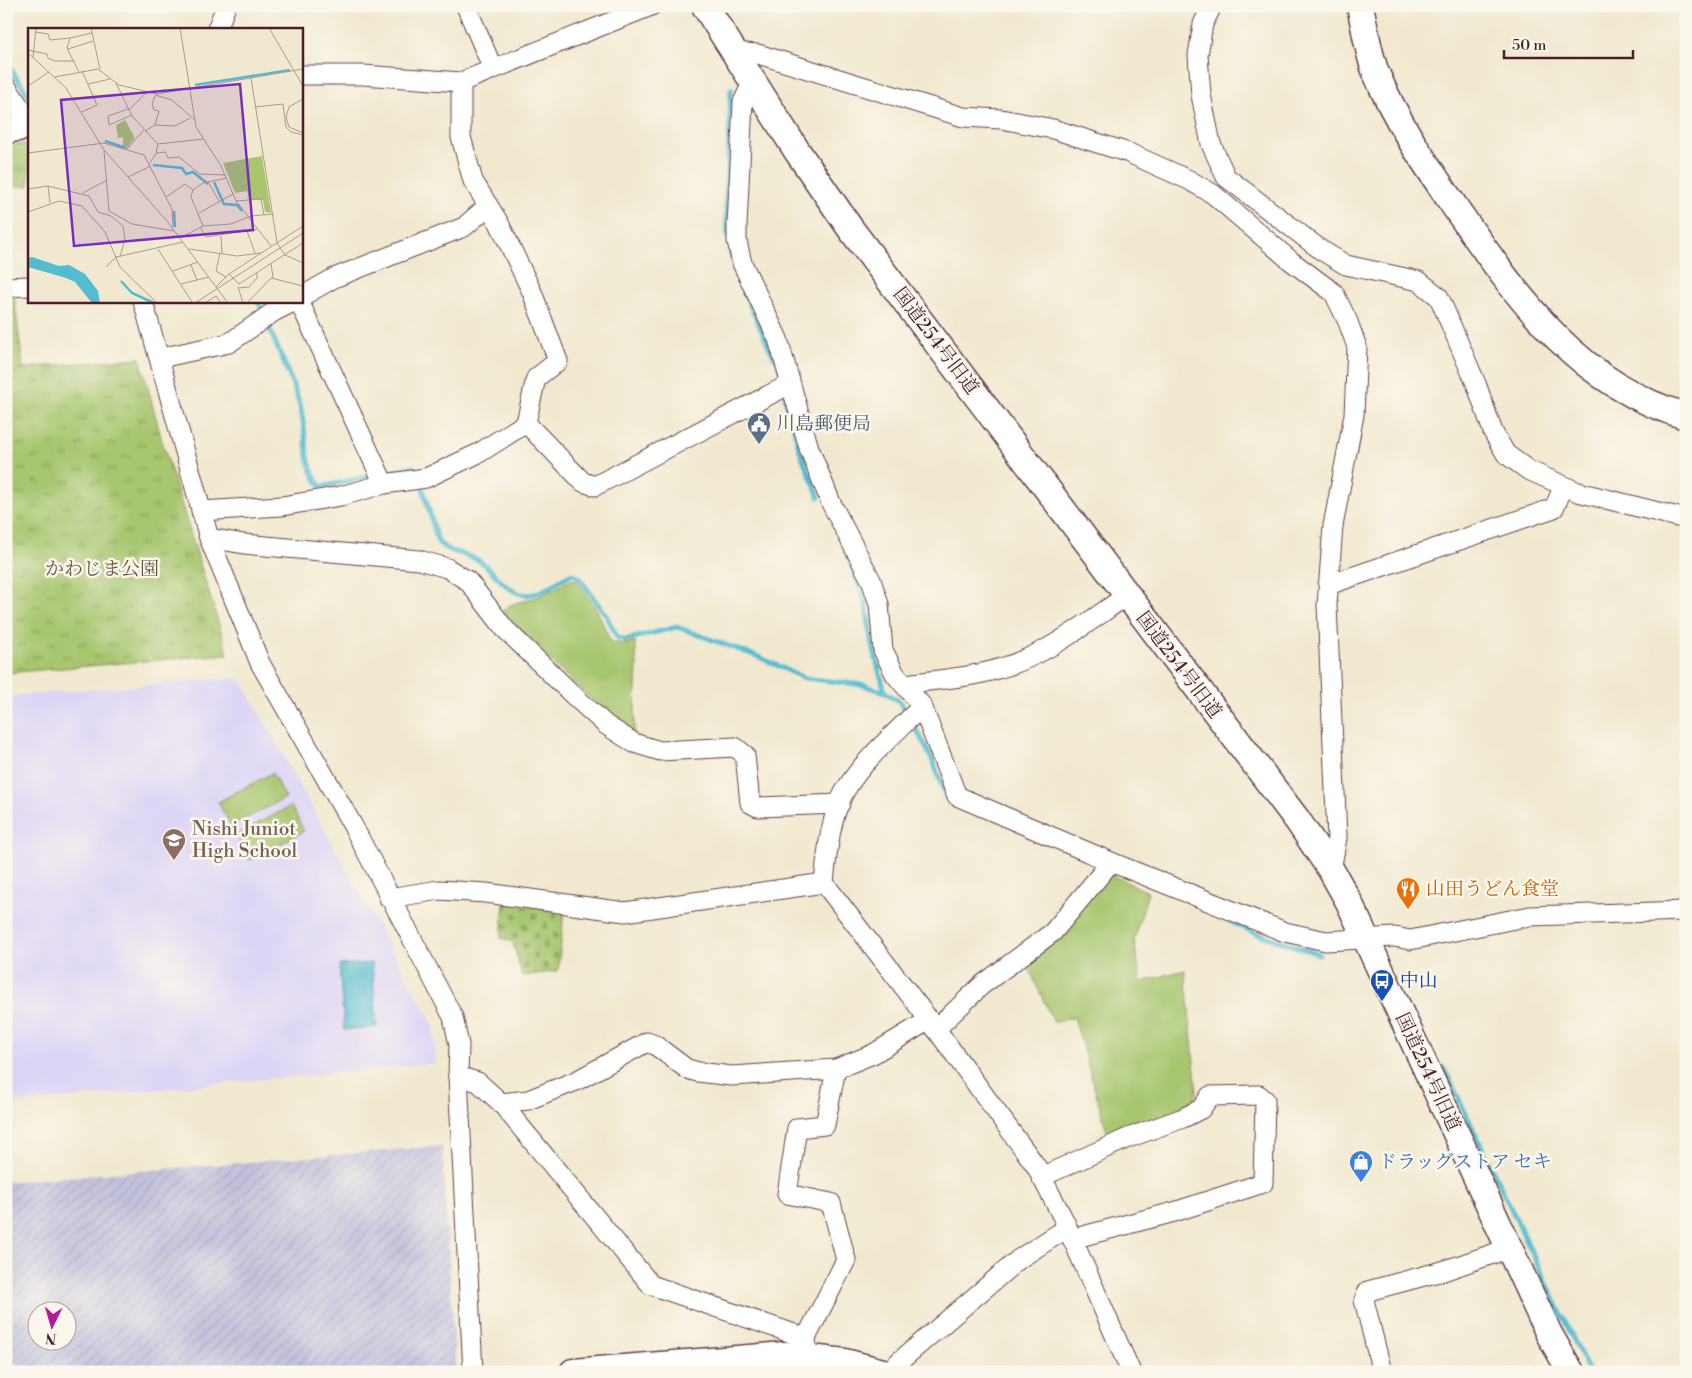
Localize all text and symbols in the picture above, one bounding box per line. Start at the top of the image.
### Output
inset map [28,28,302,302]
scale bar [1504,28,1633,60]
text: 50 m [1512,36,1546,55]
street label: 国道254号旧道 [888,283,984,399]
public building icon: 川島郵便局 [746,411,772,445]
place label: 川島郵便局 [776,412,871,436]
park label: かわじま公園 [45,557,159,581]
street label: 国道254号旧道 [1131,607,1227,723]
place label: Nishi Juniot High School [192,817,298,863]
school or university icon: Nishi Juniot High School [161,827,187,861]
restaurant icon: 山田うどん食堂 [1395,876,1421,910]
place label: 山田うどん食堂 [1426,877,1559,901]
bus stop icon: 中山 [1369,968,1395,1002]
place label: 中山 [1400,969,1438,993]
street label: 国道254号旧道 [1390,1009,1466,1135]
shop icon: ドラッグストア セキ [1348,1149,1374,1183]
place label: ドラッグストア セキ [1378,1150,1552,1174]
north arrow [28,1300,78,1350]
text: N [45,1329,57,1347]

